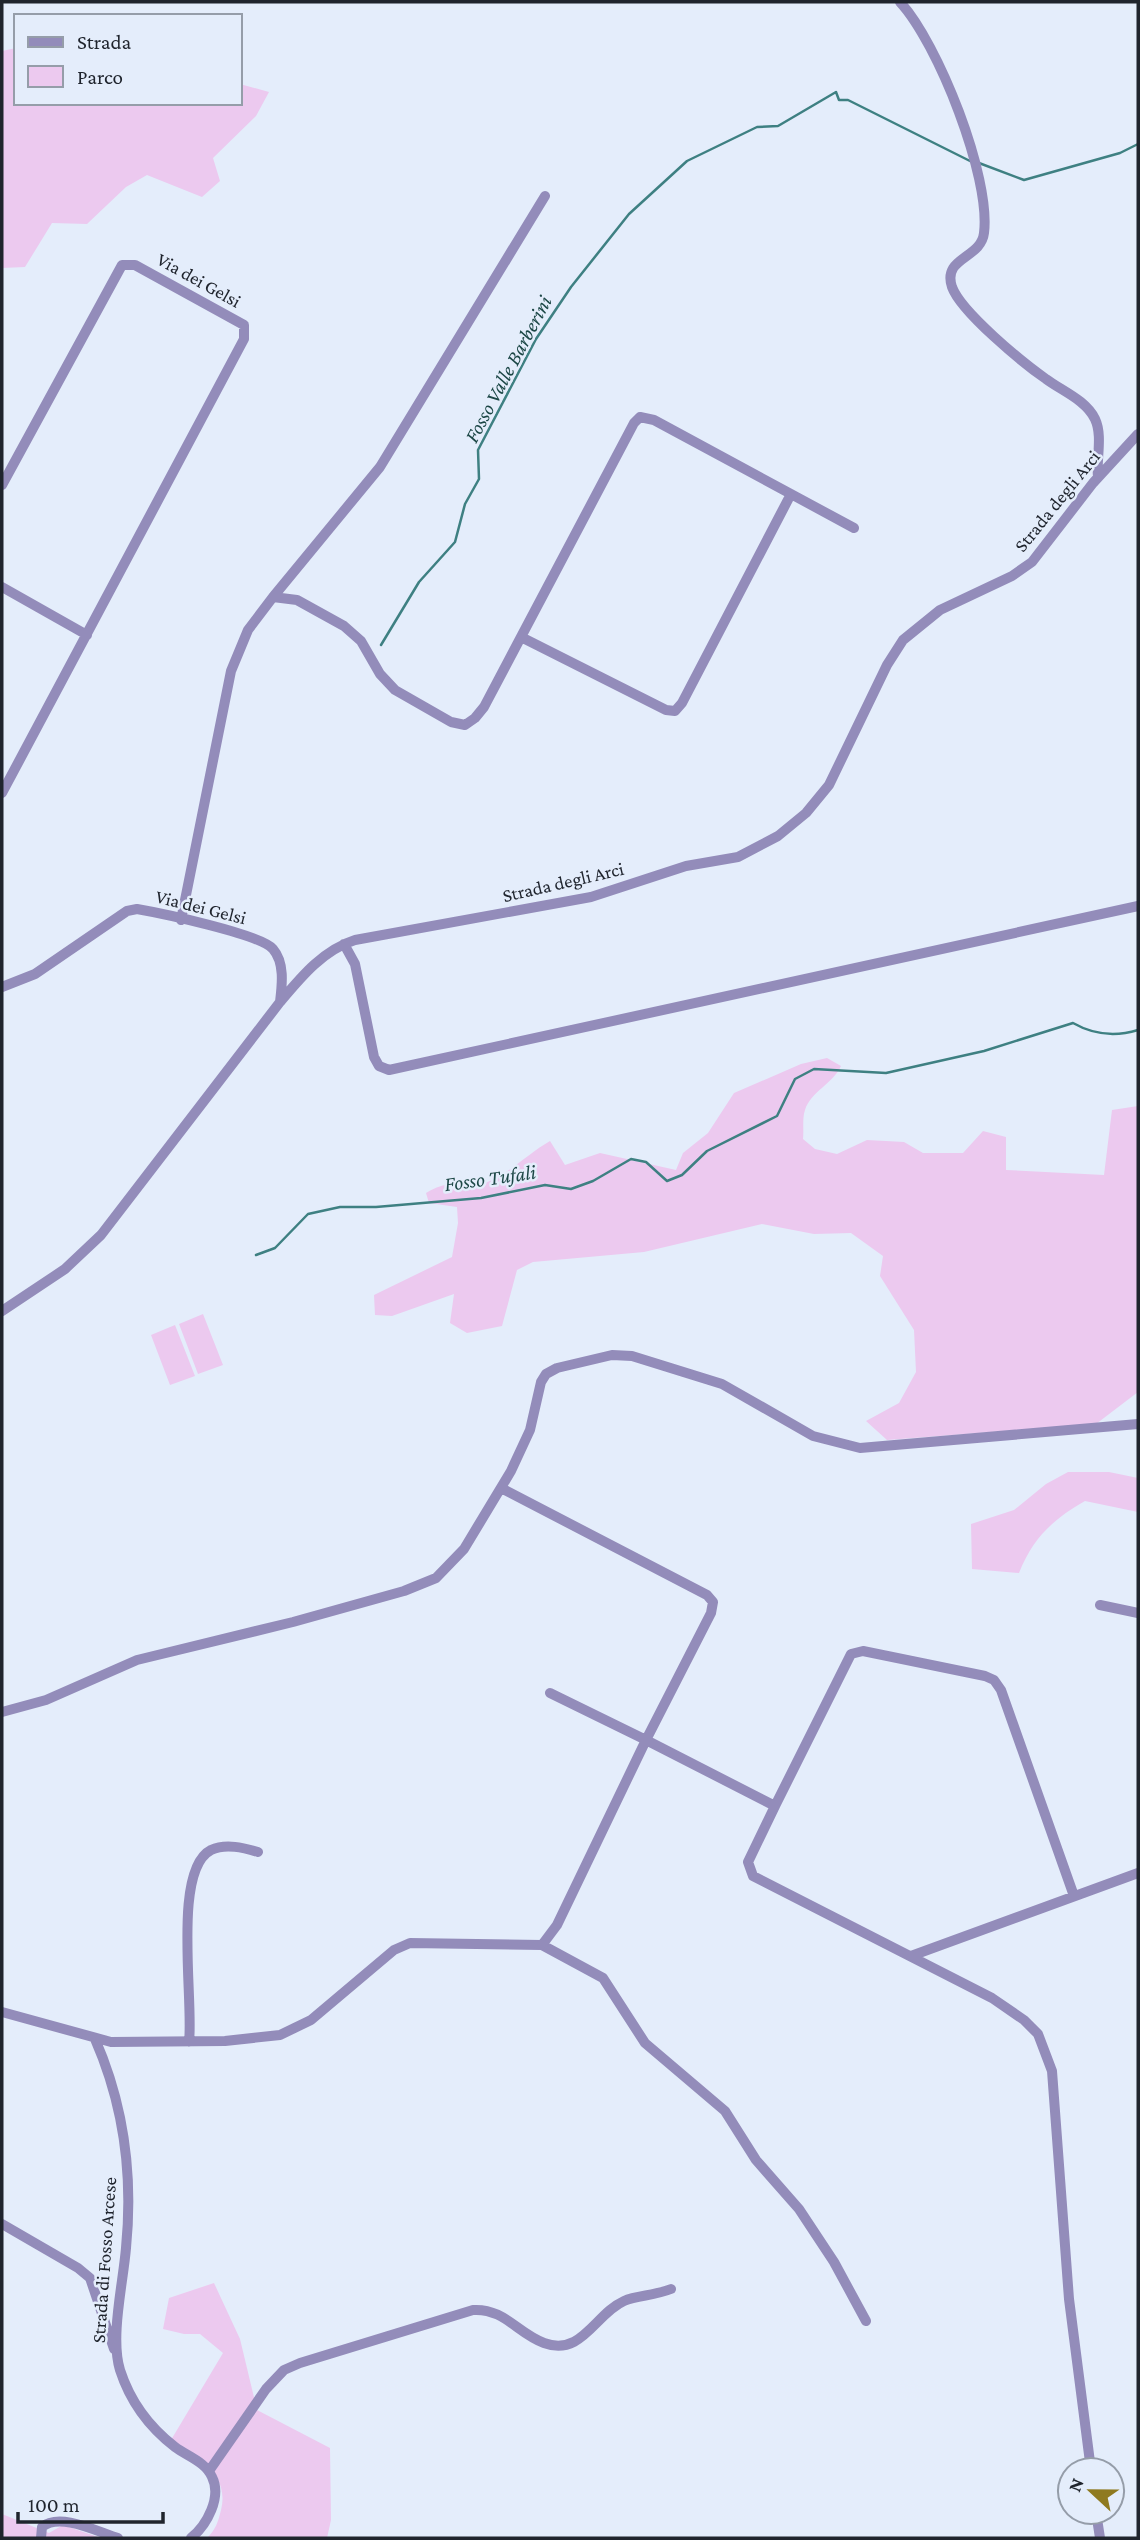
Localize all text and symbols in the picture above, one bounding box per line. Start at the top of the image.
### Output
legend [14,14,242,105]
text: Strada [77,30,132,54]
text: Parco [77,65,123,89]
street label: Via dei Gelsi [153,248,245,312]
water label: Fosso Valle Barberini [459,291,557,447]
street label: Strada degli Arci [1010,446,1104,556]
street label: Strada degli Arci [500,858,626,906]
street label: Via dei Gelsi [154,886,248,928]
water label: Fosso Tufali [443,1160,538,1196]
street label: Strada di Fosso Arcese [88,2176,120,2344]
north arrow [1056,2456,1126,2526]
text: N [1064,2475,1088,2495]
scale bar [18,2480,163,2524]
text: 100 m [28,2493,80,2517]

